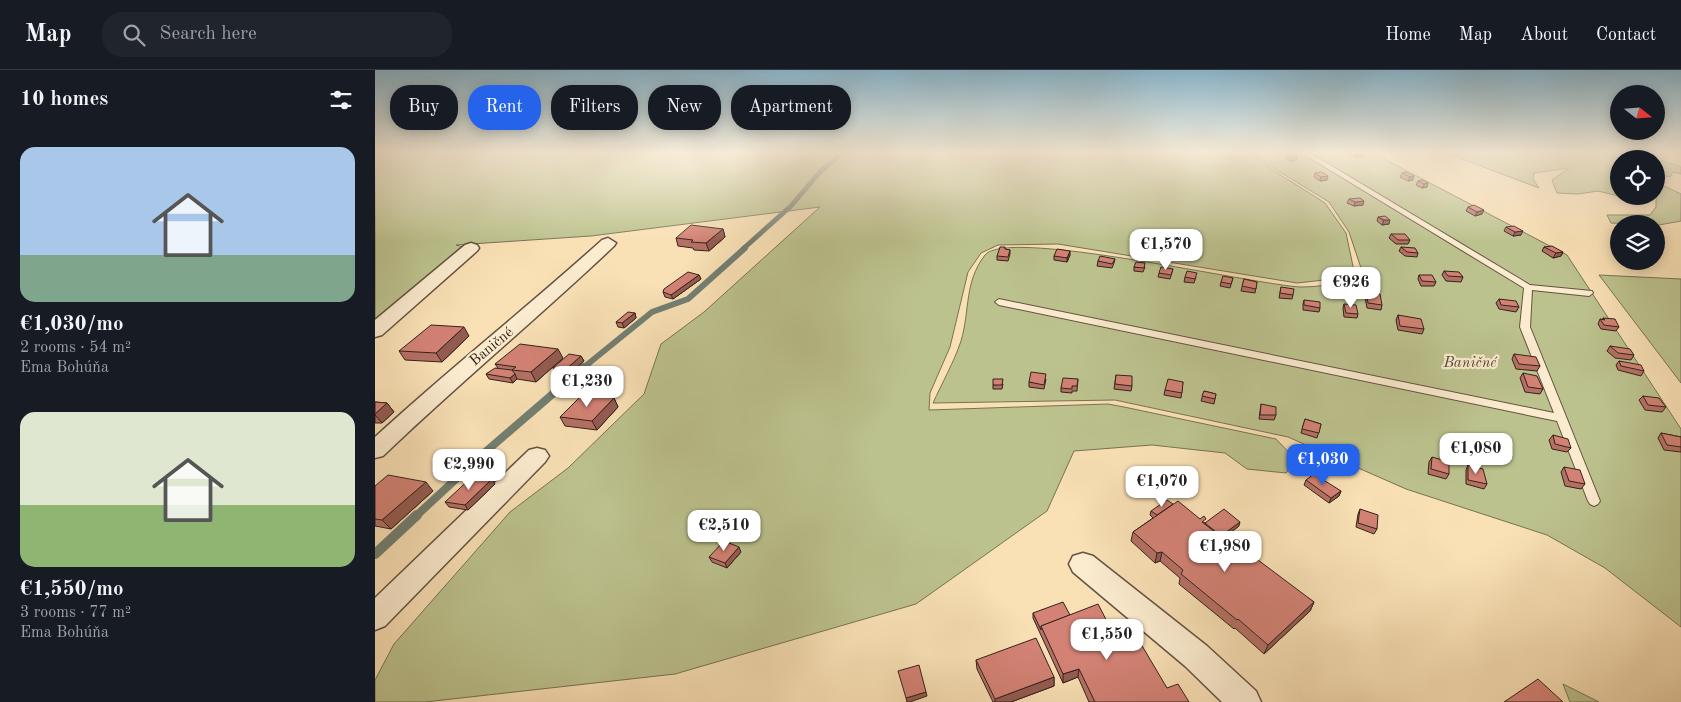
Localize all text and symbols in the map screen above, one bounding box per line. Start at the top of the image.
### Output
search box [102,12,452,57]
icon: search [120,21,148,49]
text: Map [25,23,72,47]
text: Search here [160,25,257,44]
text: Home [1385,26,1431,44]
text: Map [1459,26,1492,44]
text: About [1520,26,1568,44]
text: Contact [1596,26,1656,44]
chip: Buy [390,85,458,130]
chip: Rent [468,85,541,130]
chip: Filters [551,85,638,130]
chip: New [648,85,721,130]
chip: Apartment [731,85,851,130]
north arrow [1610,85,1665,140]
map controls [1610,85,1665,270]
icon: filters [327,86,355,114]
text: 10 homes [20,89,108,110]
button: locate [1610,150,1665,205]
icon: home [143,180,233,270]
button: layers [1610,215,1665,270]
pin: €1,570 [1125,228,1207,271]
text: €1,570 [1141,237,1191,253]
pin: €926 [1321,266,1381,309]
text: €926 [1332,275,1370,291]
text: €1,030/mo [20,314,124,335]
street label: Baničné [467,325,517,369]
text: 2 rooms · 54 m² [20,340,131,356]
park label: Baničné [1442,356,1498,371]
text: Ema Bohúňa [20,360,109,376]
pin: €1,230 [546,366,628,408]
text: €1,230 [562,374,612,390]
pin: €1,080 [1435,432,1517,475]
text: €1,080 [1451,441,1501,457]
pin: €1,030 [1282,444,1364,486]
icon: home [143,445,233,535]
pin: €2,990 [428,448,510,491]
text: €1,030 [1298,452,1348,468]
text: €2,990 [444,457,494,473]
pin: €1,070 [1121,466,1203,508]
text: €1,070 [1137,474,1187,490]
pin: €2,510 [683,510,765,552]
text: €2,510 [699,518,749,534]
pin: €1,980 [1184,530,1266,573]
text: €1,980 [1200,539,1250,555]
text: €1,550/mo [20,579,124,600]
text: 3 rooms · 77 m² [20,605,131,621]
pin: €1,550 [1066,618,1148,661]
text: Ema Bohúňa [20,625,109,641]
text: €1,550 [1082,627,1132,643]

